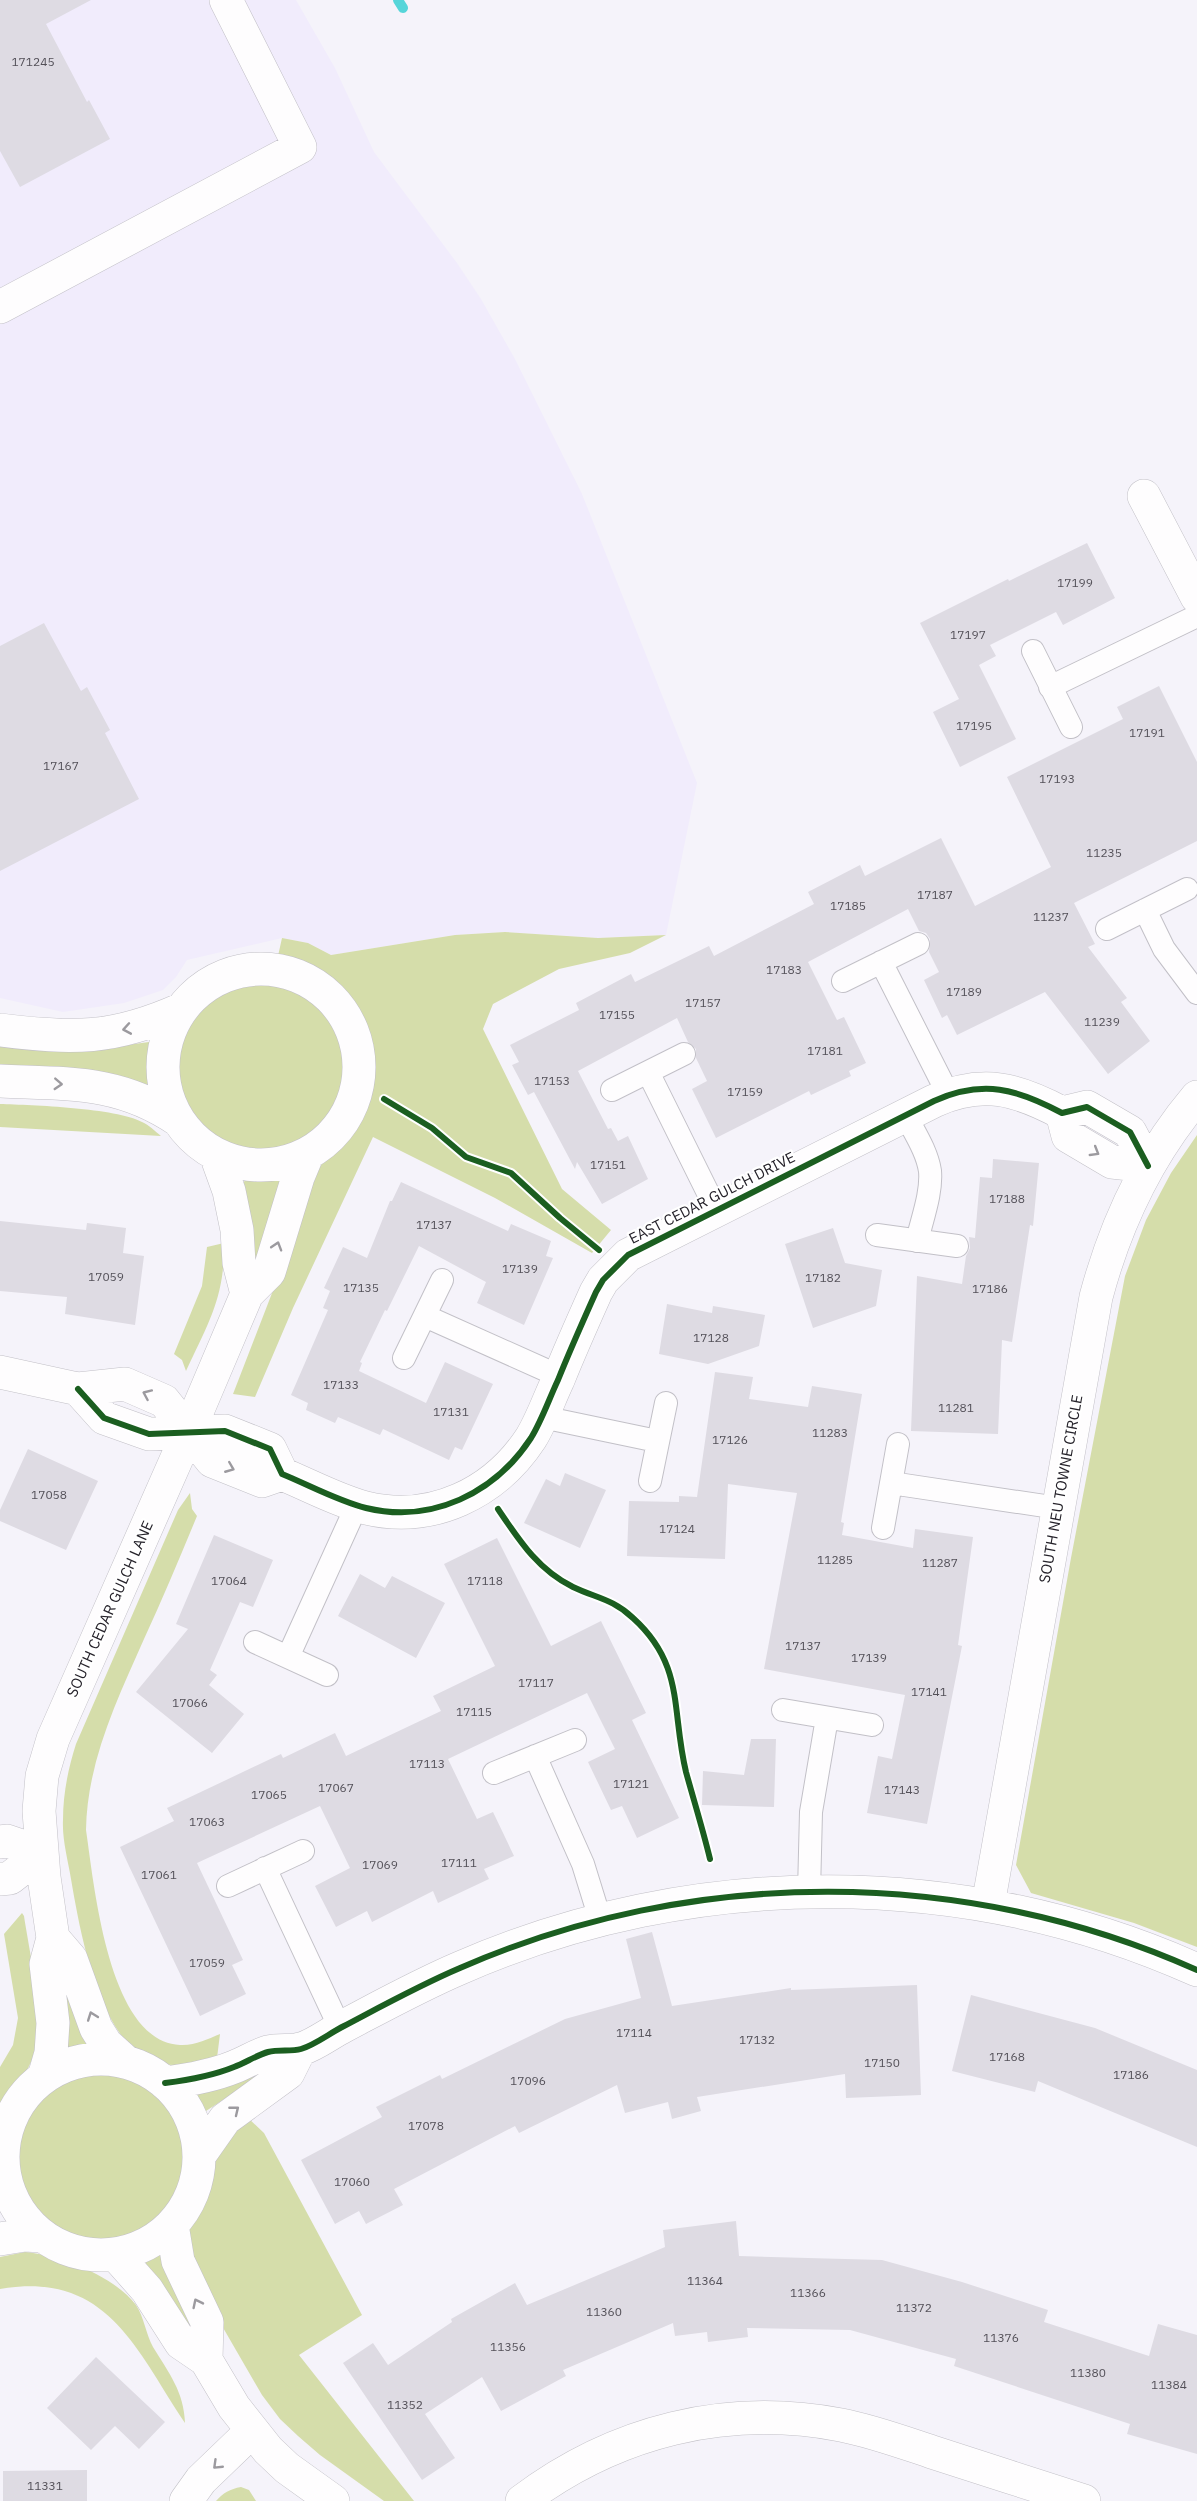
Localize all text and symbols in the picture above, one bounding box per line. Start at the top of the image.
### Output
house number: 171245 [11,54,55,69]
house number: 17199 [1057,575,1093,590]
house number: 17197 [950,627,986,642]
house number: 17195 [956,718,992,733]
house number: 17191 [1129,725,1165,740]
house number: 17167 [43,758,79,773]
house number: 17193 [1039,771,1075,786]
house number: 11235 [1086,845,1122,860]
house number: 17187 [917,887,953,902]
house number: 17185 [830,898,866,913]
house number: 11237 [1033,909,1069,924]
house number: 17183 [766,962,802,977]
house number: 17189 [946,984,982,999]
house number: 17157 [685,995,721,1010]
house number: 17155 [599,1007,635,1022]
house number: 11239 [1084,1014,1120,1029]
one-way arrow [123,1022,133,1035]
house number: 17181 [807,1043,843,1058]
house number: 17153 [534,1073,570,1088]
one-way arrow [54,1077,63,1090]
house number: 17159 [727,1084,763,1099]
one-way arrow [1089,1145,1099,1156]
street label: EAST CEDAR GULCH DRIVE [625,1147,798,1248]
house number: 17151 [590,1157,626,1172]
house number: 17188 [989,1191,1025,1206]
house number: 17137 [416,1217,452,1232]
one-way arrow [270,1241,282,1252]
house number: 17139 [502,1261,538,1276]
house number: 17059 [88,1269,124,1284]
house number: 17182 [805,1270,841,1285]
house number: 17135 [343,1280,379,1295]
house number: 17186 [972,1281,1008,1296]
house number: 17128 [693,1330,729,1345]
house number: 17133 [323,1377,359,1392]
one-way arrow [142,1389,153,1401]
street label: SOUTH NEU TOWNE CIRCLE [1035,1393,1086,1585]
house number: 11281 [938,1400,974,1415]
house number: 17131 [433,1404,469,1419]
house number: 11283 [812,1425,848,1440]
house number: 17126 [712,1432,748,1447]
one-way arrow [223,1461,234,1473]
house number: 17058 [31,1487,67,1502]
street label: SOUTH CEDAR GULCH LANE [62,1518,157,1700]
house number: 17124 [659,1521,695,1536]
house number: 11285 [817,1552,853,1567]
house number: 11287 [922,1555,958,1570]
house number: 17064 [211,1573,247,1588]
house number: 17118 [467,1573,503,1588]
house number: 17137 [785,1638,821,1653]
house number: 17139 [851,1650,887,1665]
house number: 17117 [518,1675,554,1690]
house number: 17141 [911,1684,947,1699]
house number: 17066 [172,1695,208,1710]
house number: 17115 [456,1704,492,1719]
house number: 17113 [409,1756,445,1771]
house number: 17121 [613,1776,649,1791]
house number: 17067 [318,1780,354,1795]
house number: 17143 [884,1782,920,1797]
house number: 17065 [251,1787,287,1802]
house number: 17063 [189,1814,225,1829]
house number: 17111 [441,1855,477,1870]
house number: 17069 [362,1857,398,1872]
house number: 17061 [141,1867,177,1882]
house number: 17059 [189,1955,225,1970]
one-way arrow [87,2011,99,2022]
house number: 17114 [616,2025,652,2040]
house number: 17132 [739,2032,775,2047]
house number: 17168 [989,2049,1025,2064]
house number: 17150 [864,2055,900,2070]
house number: 17186 [1113,2067,1149,2082]
house number: 17096 [510,2073,546,2088]
one-way arrow [228,2107,239,2118]
house number: 17078 [408,2118,444,2133]
house number: 17060 [334,2174,370,2189]
house number: 11364 [687,2273,723,2288]
house number: 11366 [790,2285,826,2300]
one-way arrow [193,2299,205,2310]
house number: 11372 [896,2300,932,2315]
house number: 11360 [586,2304,622,2319]
house number: 11376 [983,2330,1019,2345]
house number: 11356 [490,2339,526,2354]
house number: 11380 [1070,2365,1106,2380]
house number: 11384 [1151,2377,1187,2392]
house number: 11352 [387,2397,423,2412]
one-way arrow [214,2457,225,2468]
house number: 11331 [27,2478,63,2493]

